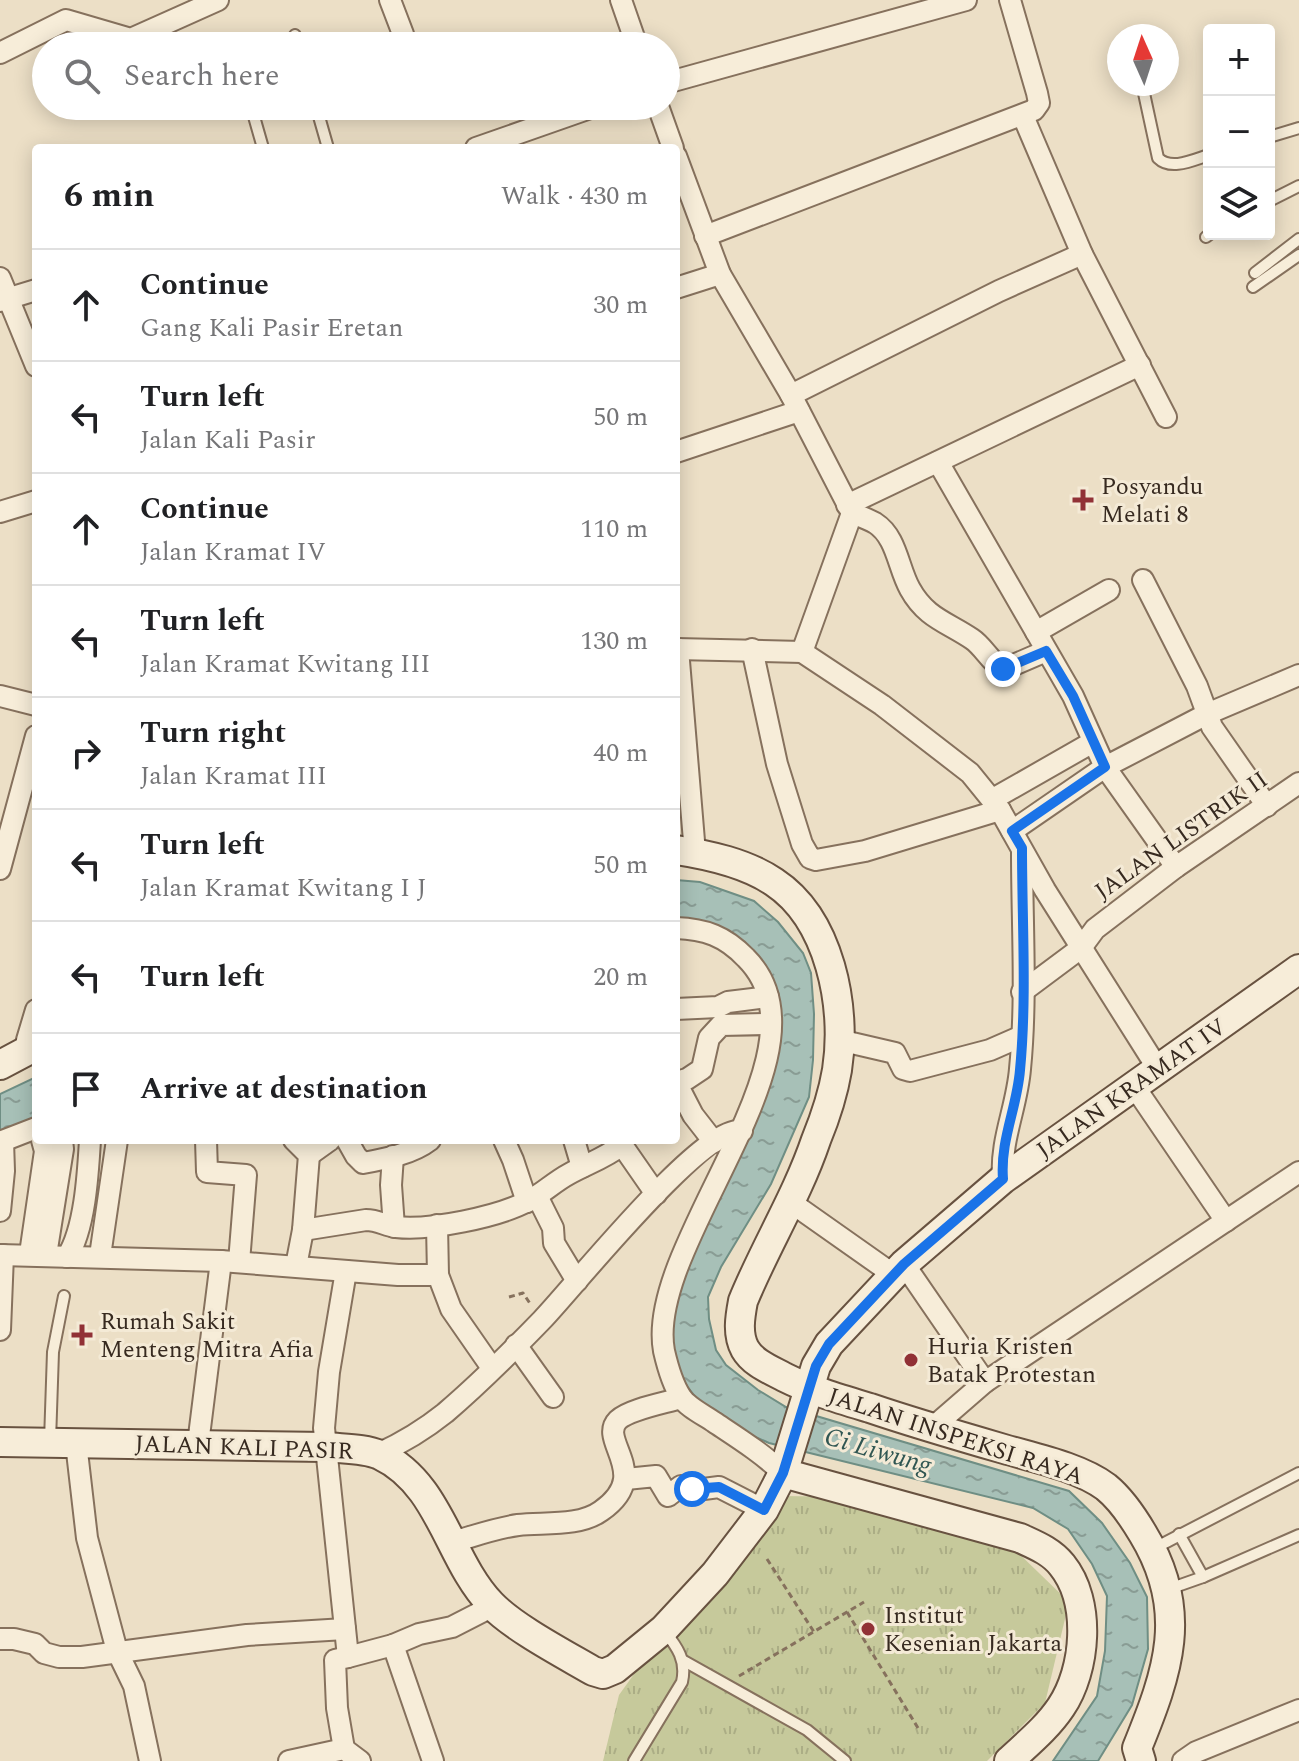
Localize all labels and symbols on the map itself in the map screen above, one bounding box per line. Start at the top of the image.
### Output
north arrow [1107,24,1179,96]
place label: Posyandu Melati 8 [1101,469,1203,533]
marker: Posyandu Melati 8 [1072,489,1094,511]
route end [985,651,1021,687]
street label: JALAN LISTRIK II [1087,762,1276,909]
street label: JALAN KRAMAT IV [1029,1010,1234,1168]
place label: Rumah Sakit Menteng Mitra Afia [100,1304,314,1368]
marker: Rumah Sakit Menteng Mitra Afia [71,1324,93,1346]
place label: Huria Kristen Batak Protestan [927,1329,1096,1393]
marker: Huria Kristen Batak Protestan [902,1351,920,1369]
street label: JALAN INSPEKSI RAYA [823,1379,1088,1495]
water label: Ci Liwung [820,1417,937,1486]
street label: JALAN KALI PASIR [134,1426,354,1470]
route start [674,1471,710,1507]
place label: Institut Kesenian Jakarta [884,1598,1062,1662]
marker: Institut Kesenian Jakarta [859,1620,877,1638]

